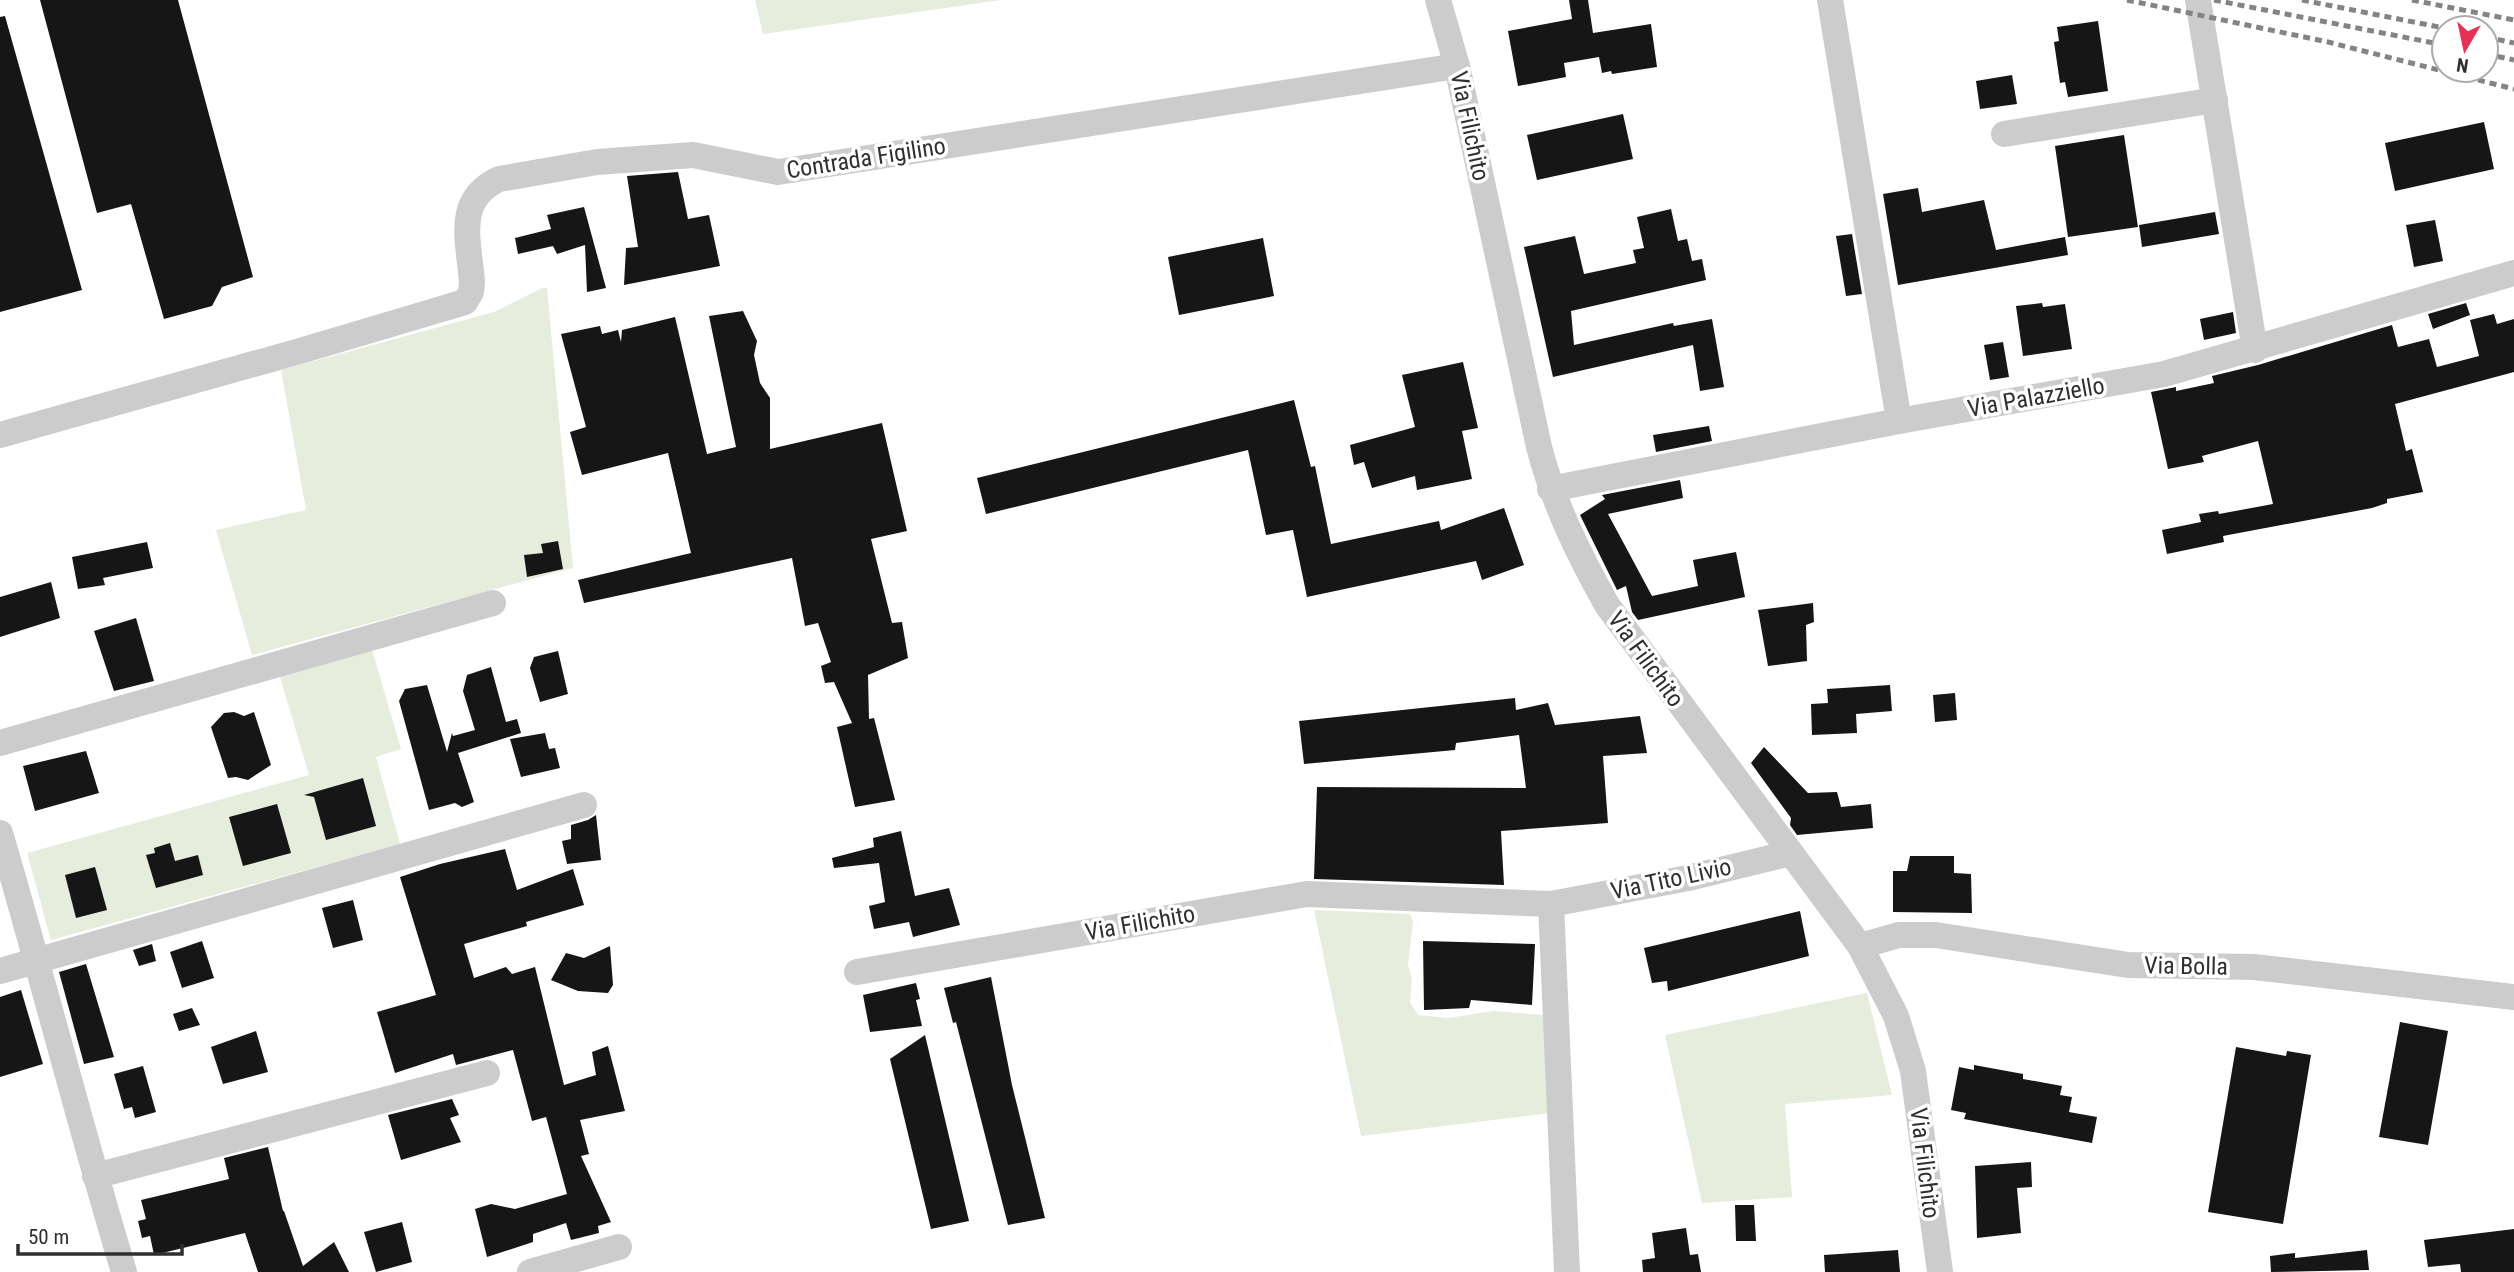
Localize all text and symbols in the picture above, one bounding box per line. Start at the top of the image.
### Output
north arrow [2430,14,2500,84]
text: N [2455,53,2470,78]
street label: Via Filichito [1445,69,1495,183]
street label: Contrada Figilino [784,132,948,184]
street label: Via Palazziello [1965,371,2107,423]
street label: Via Filichito [1602,606,1690,712]
street label: Via Tito Livio [1608,853,1734,905]
street label: Via Filichito [1083,900,1197,946]
street label: Via Bolla [2144,951,2228,981]
street label: Via Filichito [1904,1106,1946,1220]
scale bar [18,1212,182,1256]
text: 50 m [28,1225,69,1249]

